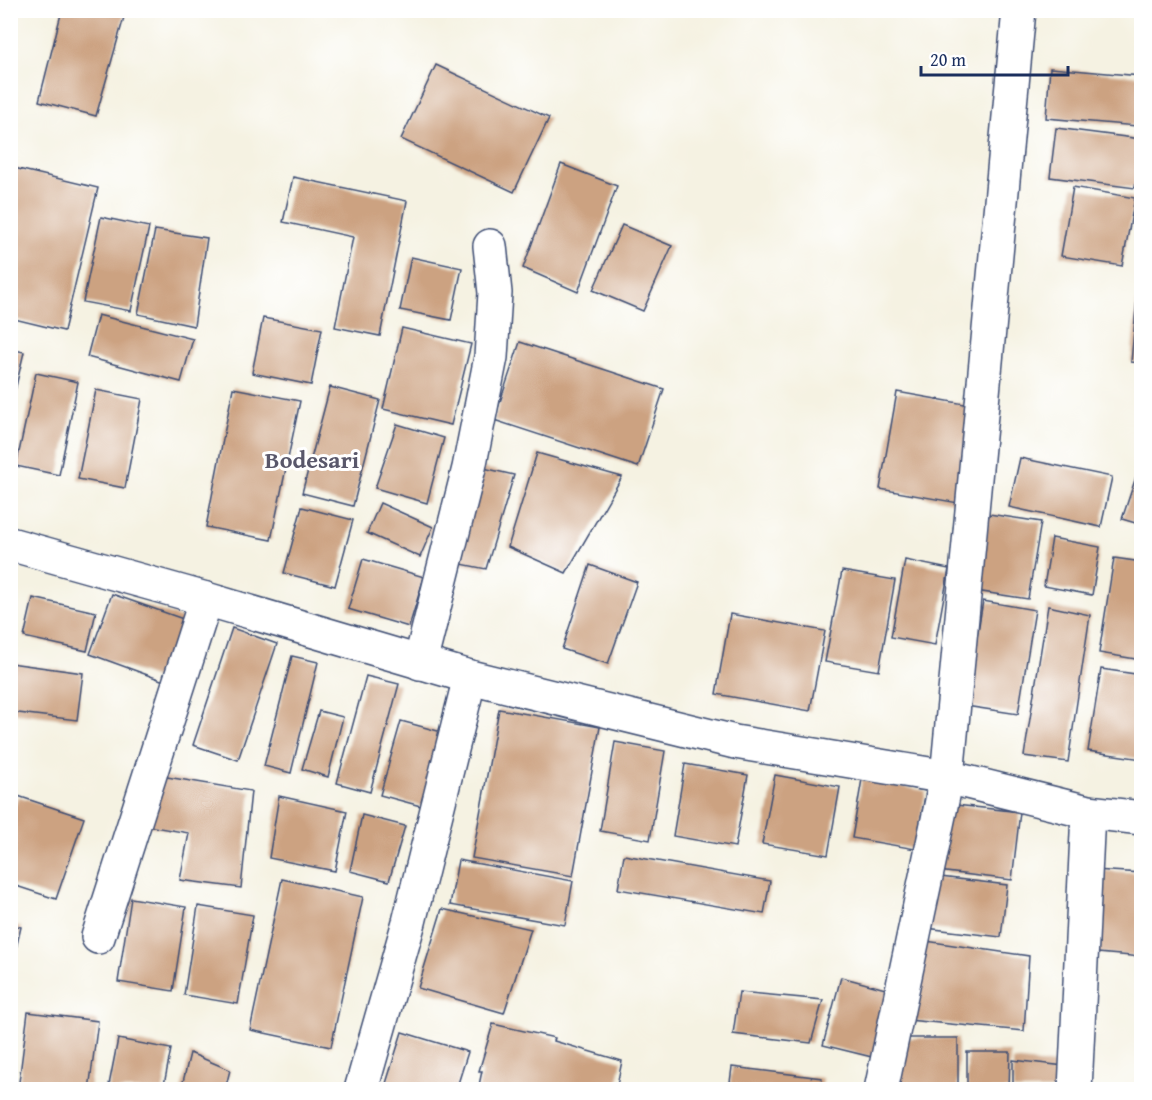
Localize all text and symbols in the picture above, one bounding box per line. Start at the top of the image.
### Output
scale bar [921,39,1068,77]
text: 20 m [930,46,966,73]
district label: Bodesari [265,442,359,477]

